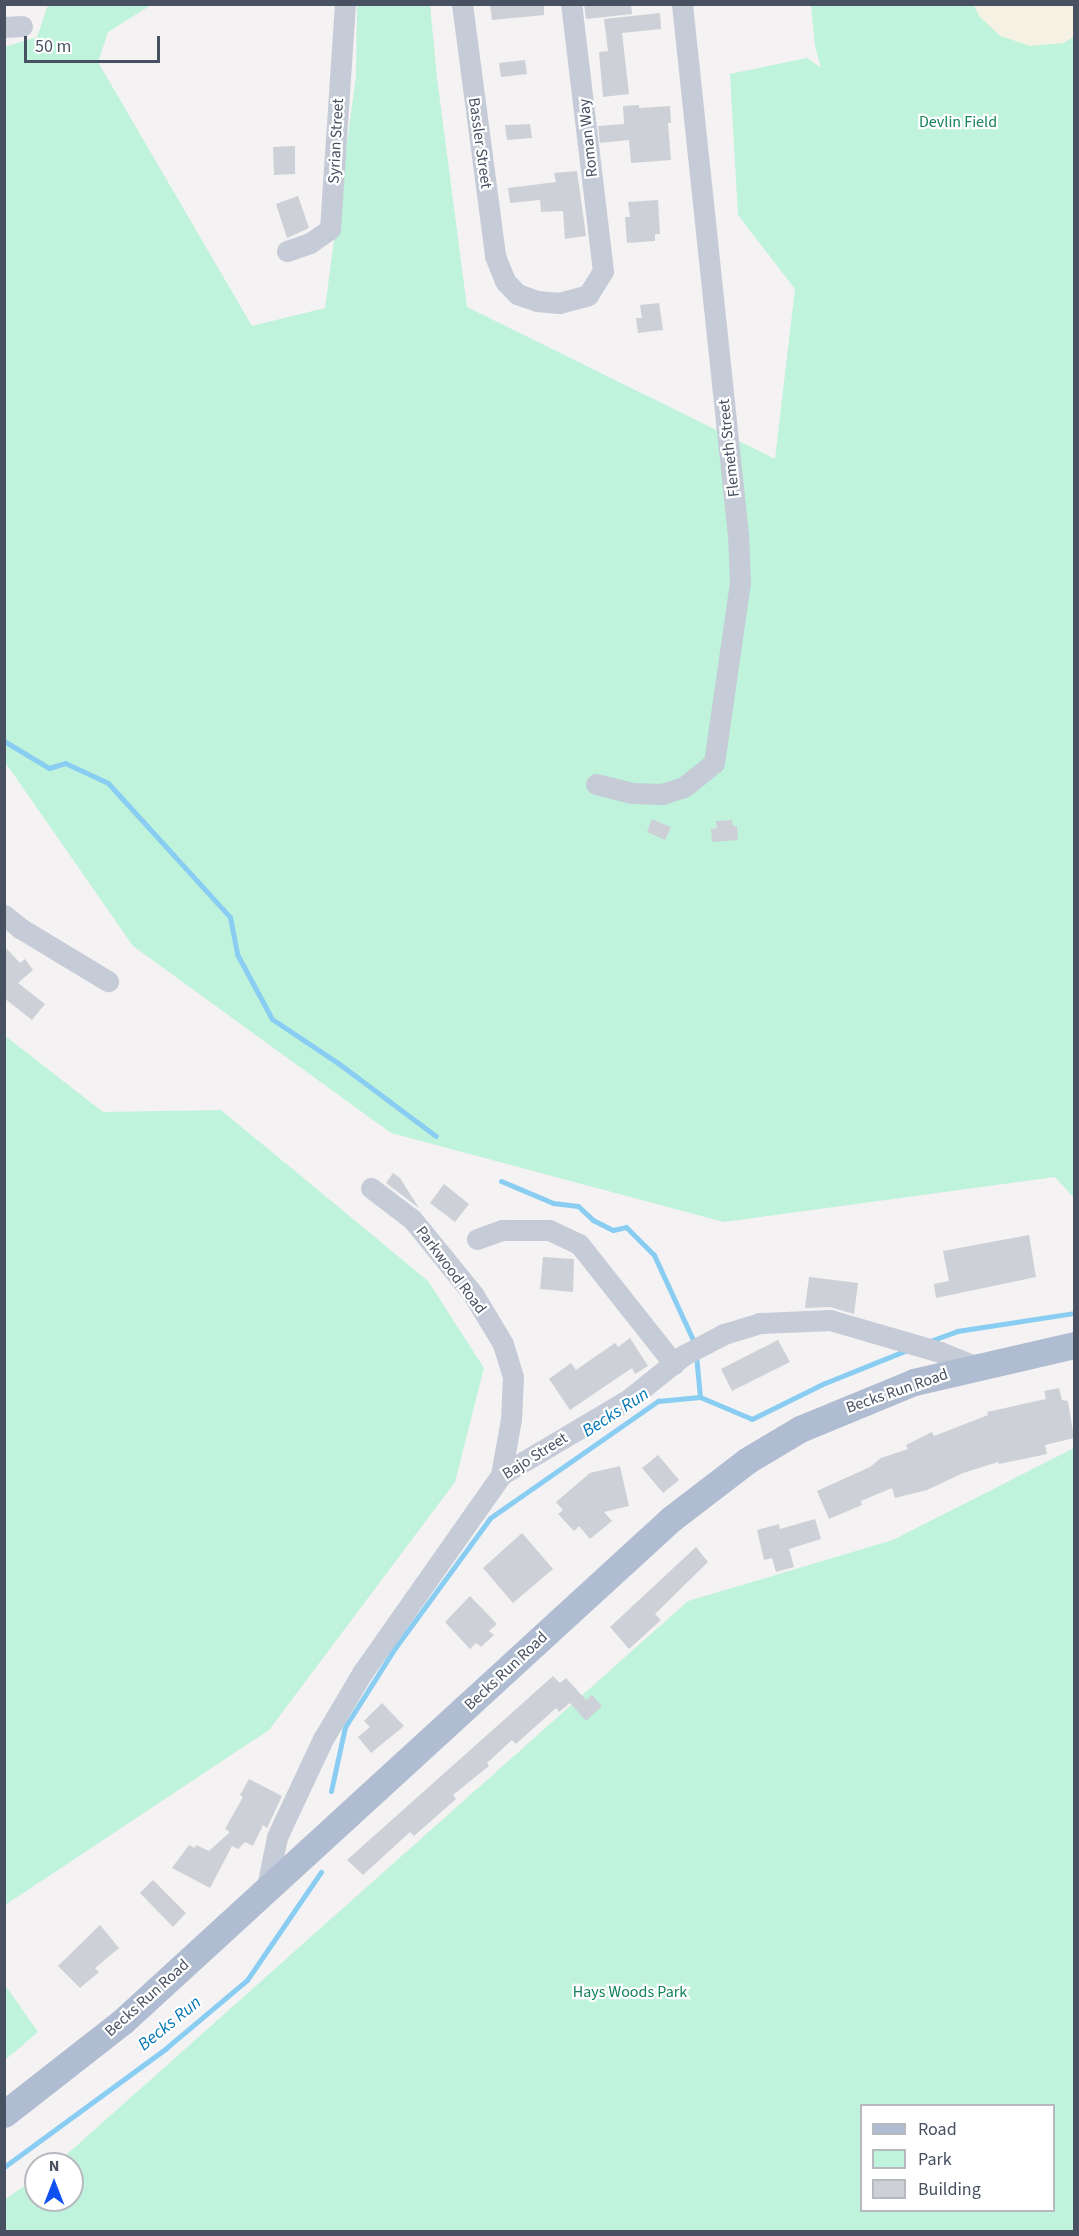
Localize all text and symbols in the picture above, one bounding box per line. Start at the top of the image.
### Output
scale bar [27,24,164,62]
text: 50 m [35,34,71,59]
street label: Bassler Street [464,96,496,190]
street label: Syrian Street [324,98,348,184]
street label: Roman Way [574,98,602,178]
park label: Devlin Field [919,112,997,132]
street label: Flemeth Street [714,398,744,498]
street label: Parkwood Road [412,1222,490,1318]
street label: Becks Run Road [843,1365,951,1417]
water label: Becks Run [579,1384,653,1442]
street label: Bajo Street [499,1428,571,1484]
street label: Becks Run Road [460,1628,552,1714]
street label: Becks Run Road [101,1955,193,2041]
park label: Hays Woods Park [573,1982,687,2002]
water label: Becks Run [134,1992,206,2056]
legend [860,2104,1055,2212]
text: Road [918,2117,957,2142]
text: Park [918,2147,952,2172]
north arrow [24,2152,84,2212]
text: N [49,2155,59,2177]
text: Building [918,2177,981,2202]

